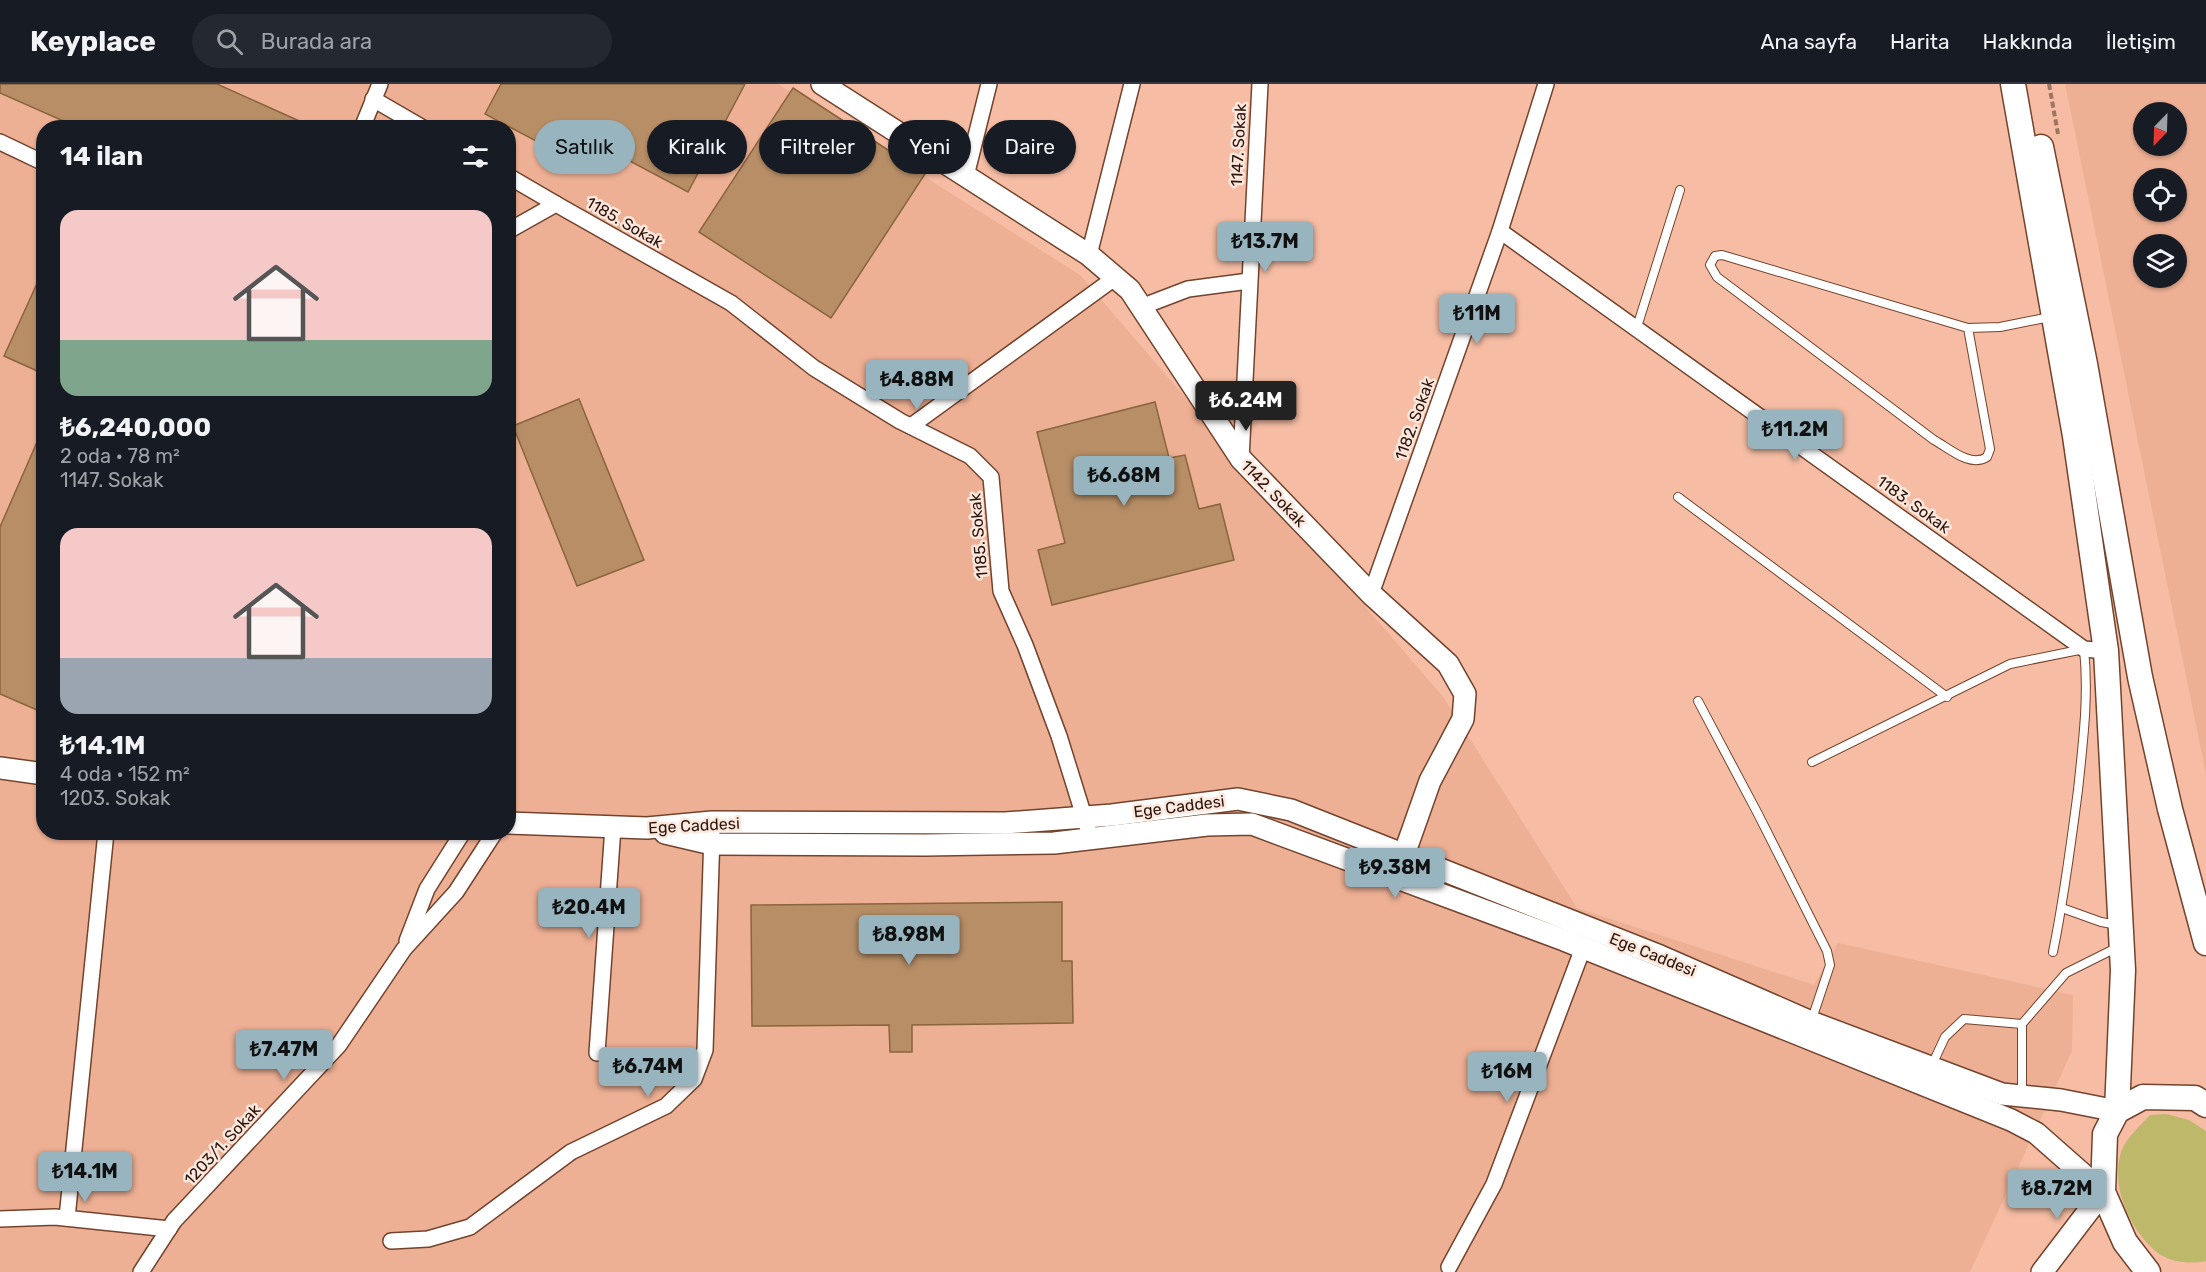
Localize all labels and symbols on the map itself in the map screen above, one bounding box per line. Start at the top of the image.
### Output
street label: 1147. Sokak [1227,102,1250,187]
north arrow [2133,102,2187,156]
street label: 1185. Sokak [583,193,667,252]
pin: ₺13.7M [1216,222,1314,273]
pin: ₺11M [1441,294,1513,345]
pin: ₺4.88M [868,360,966,411]
street label: 1182. Sokak [1391,375,1438,463]
pin: ₺6.24M [1197,381,1295,432]
pin: ₺11.2M [1746,410,1844,461]
pin: ₺6.68M [1075,456,1173,507]
street label: 1142. Sokak [1237,456,1311,531]
street label: 1183. Sokak [1873,472,1955,538]
street label: 1185. Sokak [965,492,992,579]
street label: Ege Caddesi [1132,791,1226,822]
street label: Ege Caddesi [648,814,740,837]
pin: ₺9.38M [1346,848,1444,899]
pin: ₺20.4M [540,888,638,939]
pin: ₺8.98M [860,915,958,966]
street label: Ege Caddesi [1607,929,1699,980]
pin: ₺7.47M [235,1030,333,1081]
pin: ₺6.74M [599,1047,697,1098]
pin: ₺16M [1471,1052,1543,1103]
street label: 1203/1. Sokak [180,1100,265,1188]
pin: ₺14.1M [36,1152,134,1203]
pin: ₺8.72M [2008,1169,2106,1220]

